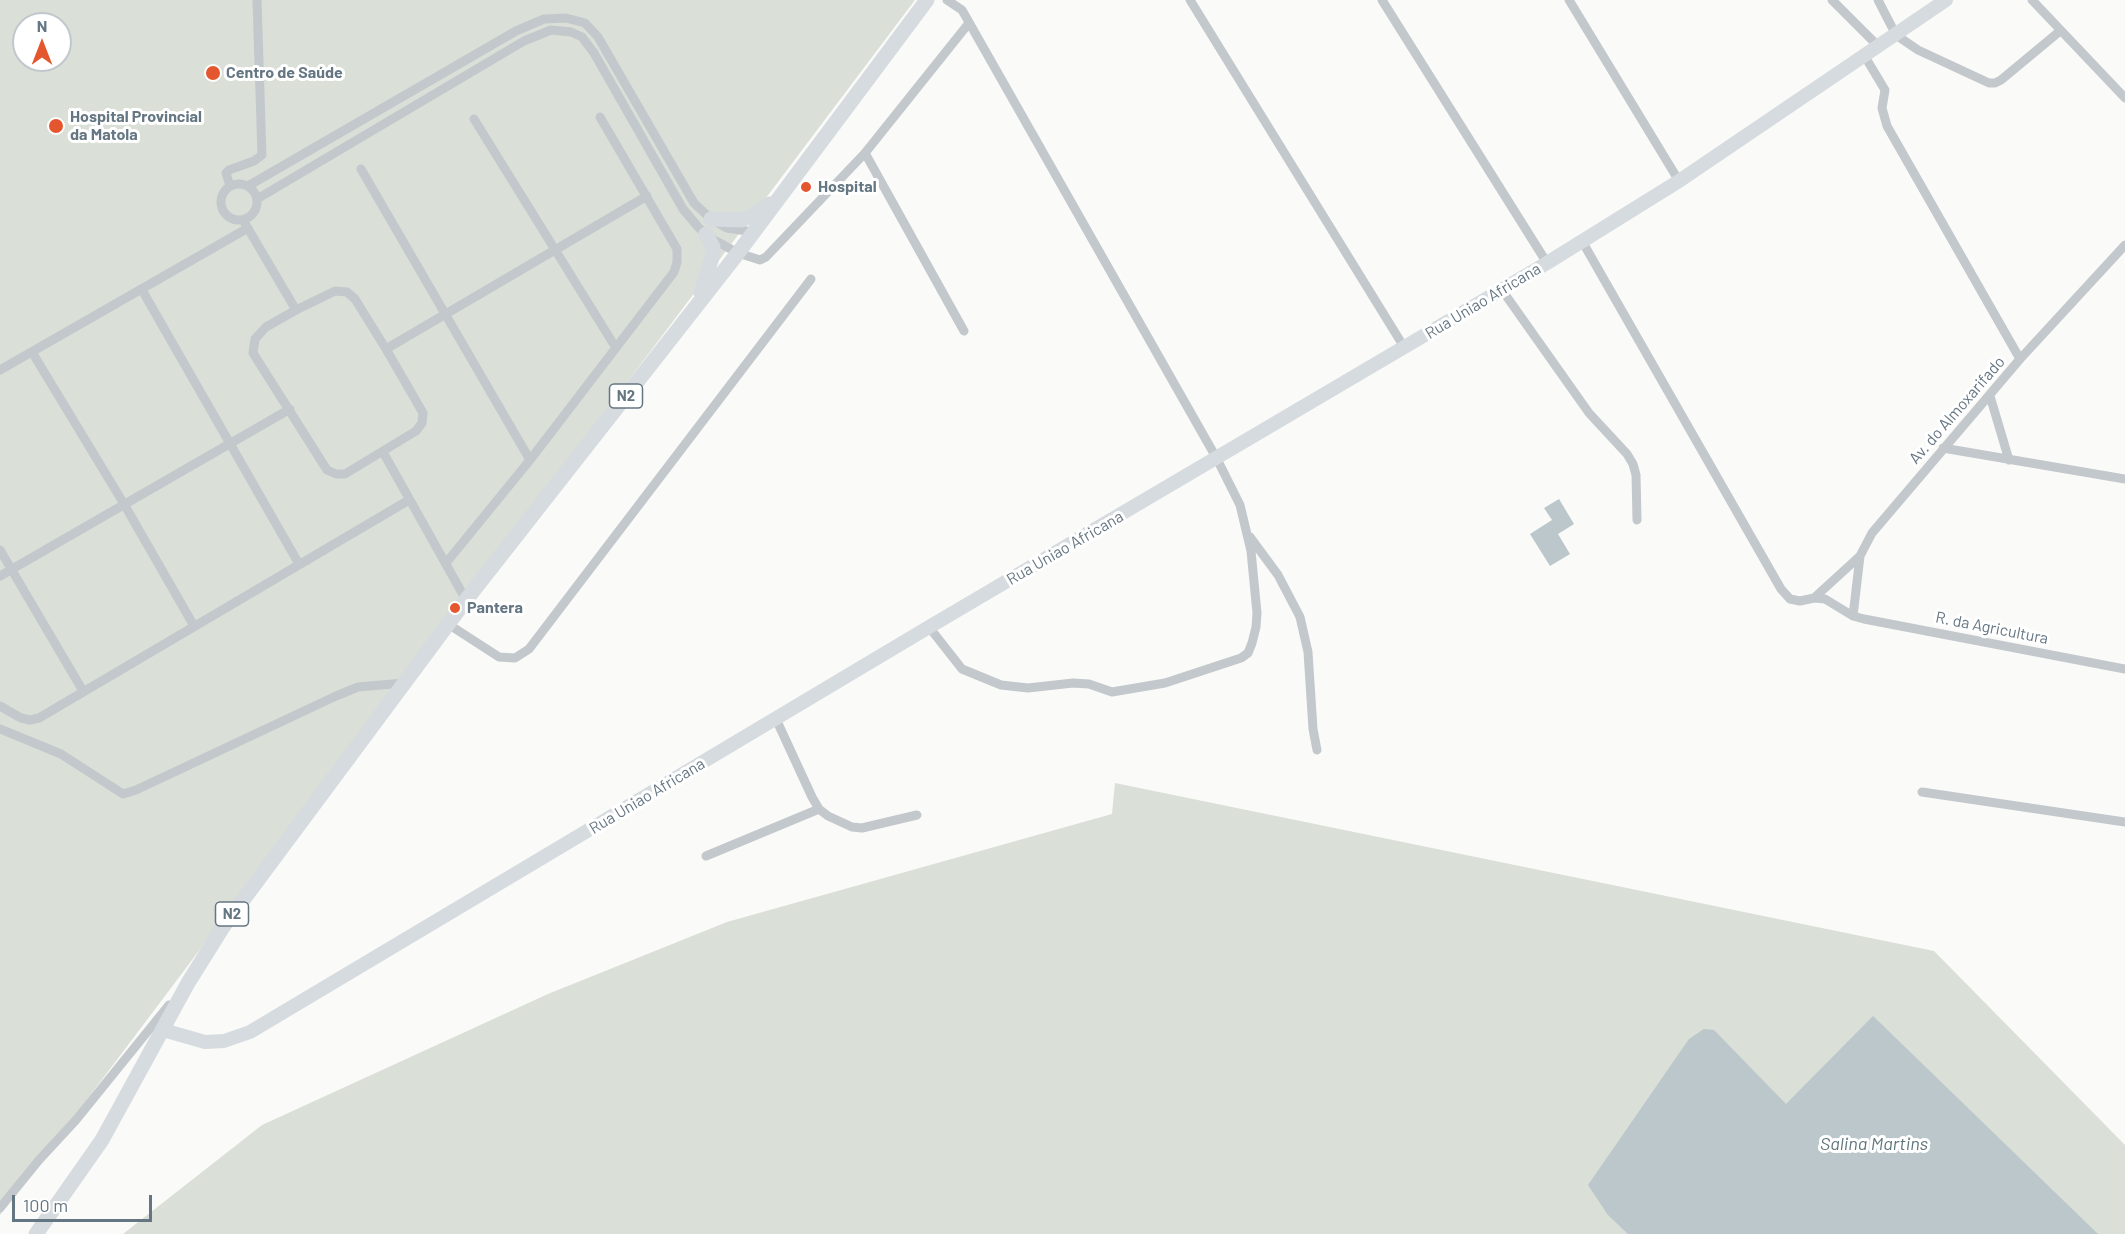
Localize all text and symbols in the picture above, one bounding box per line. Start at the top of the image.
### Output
north arrow [12,12,72,72]
text: N [37,16,47,35]
place label: Centro de Saúde [226,63,343,83]
marker: Centro de Saúde [204,64,222,82]
place label: Hospital Provincial da Matola [70,107,202,145]
marker: Hospital Provincial da Matola [47,117,65,135]
place label: Hospital [818,177,877,197]
marker: Hospital [799,180,813,194]
street label: Rua Uniao Africana [1422,259,1544,343]
street label: Av. do Almoxarifado [1905,352,2009,468]
road number: N2 [610,384,642,408]
street label: Rua Uniao Africana [1003,507,1127,589]
place label: Pantera [467,598,523,618]
marker: Pantera [448,601,462,615]
street label: R. da Agricultura [1934,608,2050,648]
street label: Rua Uniao Africana [586,754,708,838]
road number: N2 [216,902,248,926]
water label: Salina Martins [1820,1133,1928,1155]
scale bar [15,1183,154,1221]
text: 100 m [23,1194,68,1216]

